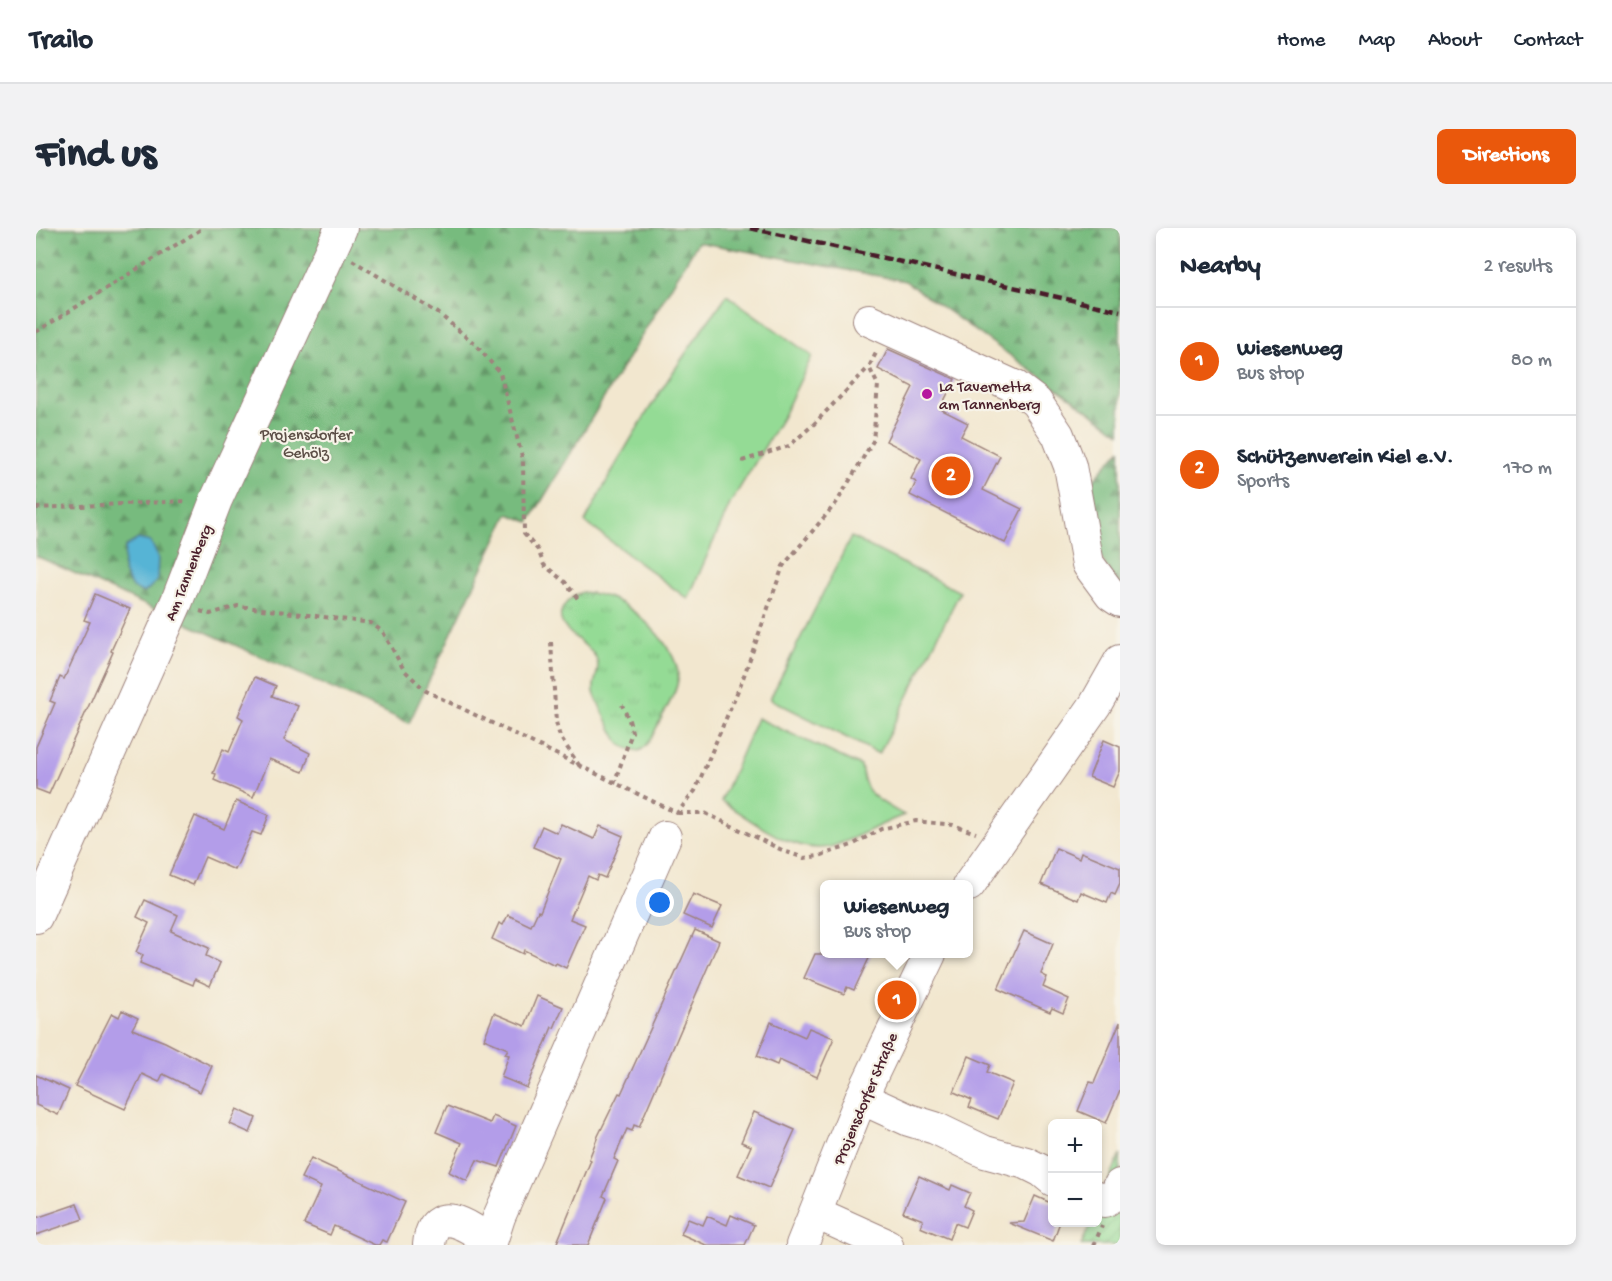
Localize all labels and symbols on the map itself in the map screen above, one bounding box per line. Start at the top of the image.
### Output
place label: La Tavernetta am Tannenberg [939,379,1041,416]
marker: La Tavernetta am Tannenberg [920,387,934,401]
park label: Projensdorfer Gehölz [259,427,353,464]
pin: 2 [932,454,970,498]
street label: Am Tannenberg [162,522,218,624]
your location [645,888,674,917]
pin: 1 [878,978,916,1022]
street label: Projensdorfer Straße [830,1030,904,1169]

